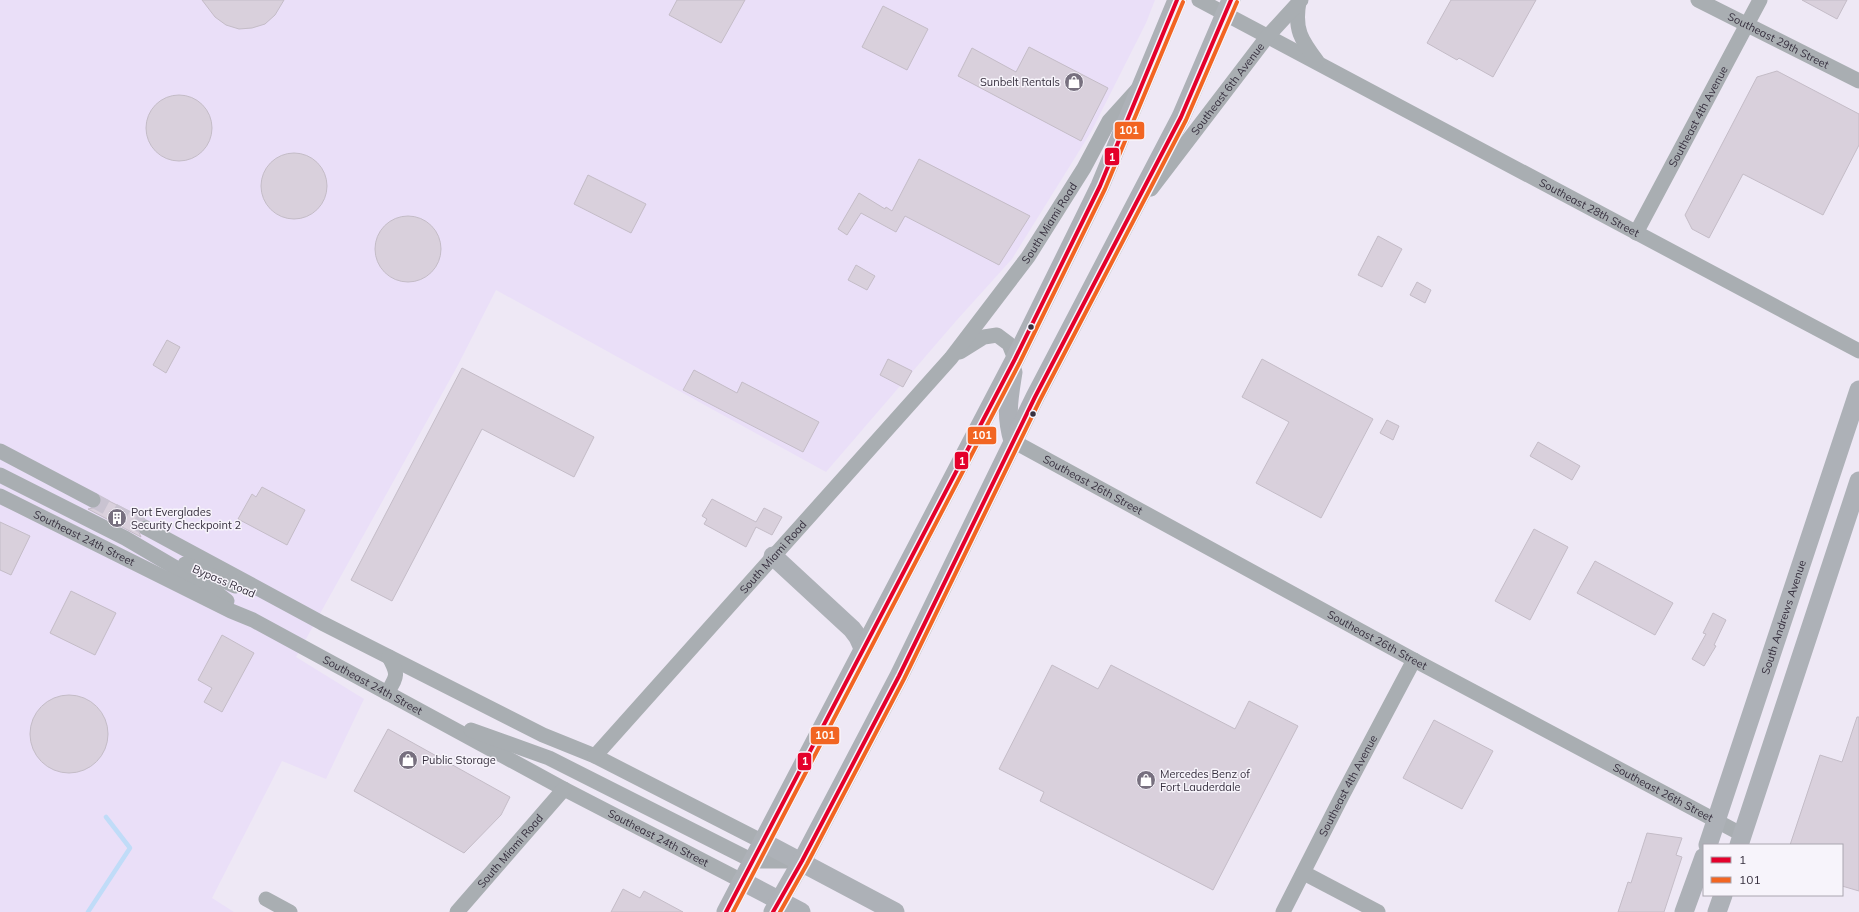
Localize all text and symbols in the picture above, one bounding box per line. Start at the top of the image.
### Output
street label: Southeast 29th Street [1725,9,1831,72]
street label: Southeast 6th Avenue [1188,40,1267,138]
street label: Southeast 4th Avenue [1665,63,1731,170]
shop icon: Sunbelt Rentals [1063,71,1085,93]
place label: Sunbelt Rentals [980,75,1060,89]
line badge: 101 [1114,121,1145,140]
text: 101 [1119,123,1139,137]
line badge: 1 [1104,147,1120,166]
text: 1 [1109,150,1116,164]
street label: Southeast 28th Street [1537,175,1642,240]
street label: South Miami Road [1018,180,1080,267]
unlabelled marker [1026,322,1036,332]
unlabelled marker [1028,409,1038,419]
line badge: 101 [967,426,997,445]
text: 101 [972,428,992,442]
line badge: 1 [954,451,969,470]
street label: Southeast 26th Street [1041,452,1145,518]
text: 1 [959,454,966,468]
place label: Port Everglades Security Checkpoint 2 [131,505,242,532]
street label: Southeast 24th Street [31,507,137,569]
building icon: Port Everglades Security Checkpoint 2 [106,507,128,529]
street label: South Miami Road [737,517,809,597]
street label: South Andrews Avenue [1758,558,1809,676]
street label: Bypass Road [190,561,258,601]
street label: Southeast 26th Street [1325,607,1430,673]
street label: Southeast 24th Street [320,652,425,718]
line badge: 101 [810,726,840,745]
text: 101 [815,728,835,742]
street label: Southeast 4th Avenue [1316,732,1380,839]
shop icon: Public Storage [397,749,419,771]
line badge: 1 [797,752,812,771]
place label: Public Storage [422,753,496,767]
text: 1 [802,754,809,768]
street label: Southeast 26th Street [1611,760,1716,825]
place label: Mercedes Benz of Fort Lauderdale [1160,767,1250,794]
shop icon: Mercedes Benz of Fort Lauderdale [1135,769,1157,791]
street label: Southeast 24th Street [606,806,711,870]
street label: South Miami Road [474,811,546,891]
legend [1703,844,1843,896]
text: 1 [1739,852,1746,867]
text: 101 [1739,872,1761,887]

